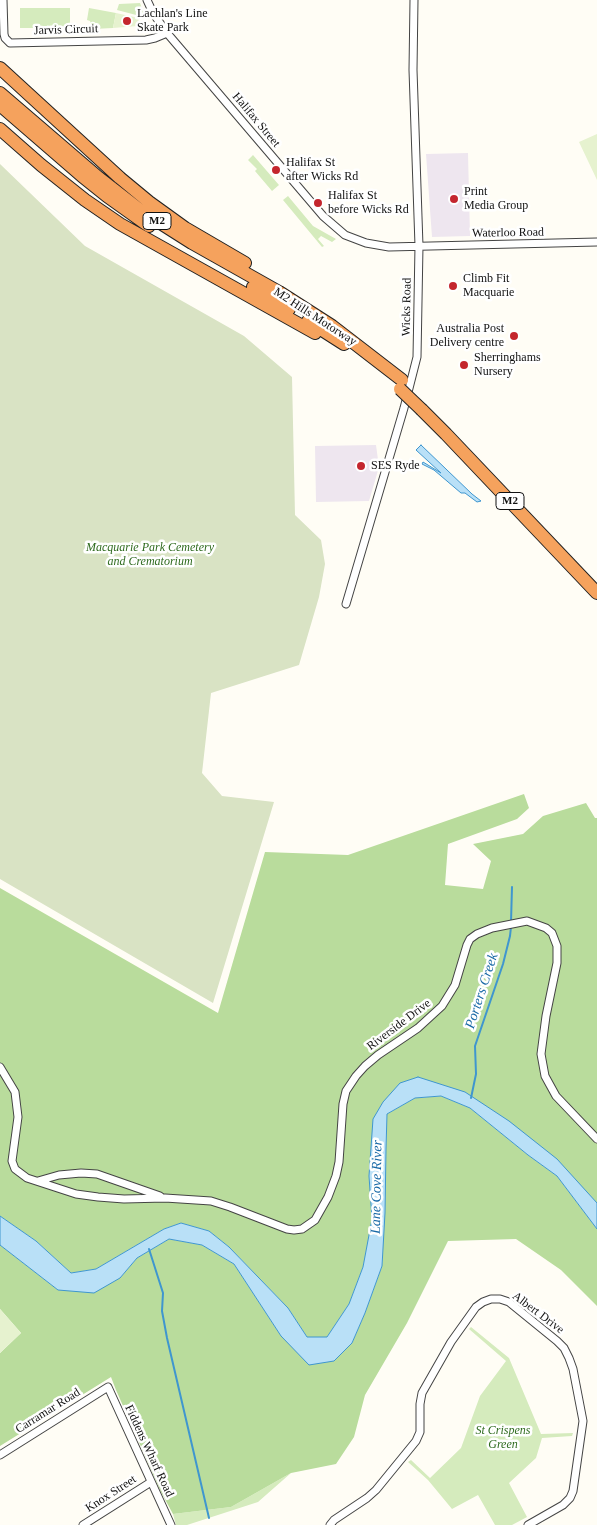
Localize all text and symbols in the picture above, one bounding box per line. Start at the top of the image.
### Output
place label: Lachlan's Line Skate Park [137,7,207,35]
marker: Lachlan's Line Skate Park [121,15,133,27]
street label: Jarvis Circuit [34,22,98,38]
street label: Halifax Street [229,90,283,150]
place label: Halifax St after Wicks Rd [286,156,358,184]
marker: Halifax St after Wicks Rd [270,164,282,176]
place label: Print Media Group [464,185,528,213]
place label: Halifax St before Wicks Rd [328,189,409,217]
marker: Print Media Group [448,193,460,205]
marker: Halifax St before Wicks Rd [312,197,324,209]
road number: M2 [143,212,171,230]
street label: Waterloo Road [472,225,544,241]
place label: Climb Fit Macquarie [463,272,514,300]
street label: Wicks Road [399,278,415,336]
marker: Climb Fit Macquarie [447,280,459,292]
street label: M2 Hills Motorway [271,285,359,349]
place label: Australia Post Delivery centre [430,322,504,350]
marker: Australia Post Delivery centre [508,330,520,342]
place label: Sherringhams Nursery [474,351,541,379]
marker: Sherringhams Nursery [458,359,470,371]
place label: SES Ryde [371,459,420,473]
marker: SES Ryde [355,460,367,472]
road number: M2 [496,492,524,510]
park label: Macquarie Park Cemetery and Crematorium [86,541,214,569]
water label: Porters Creek [462,951,502,1031]
street label: Riverside Drive [364,996,434,1054]
water label: Lane Cove River [368,1140,386,1234]
street label: Albert Drive [509,1289,567,1337]
street label: Carramar Road [13,1385,83,1437]
street label: Fiddens Wharf Road [121,1403,177,1499]
park label: St Crispens Green [475,1424,531,1452]
street label: Knox Street [83,1472,139,1516]

